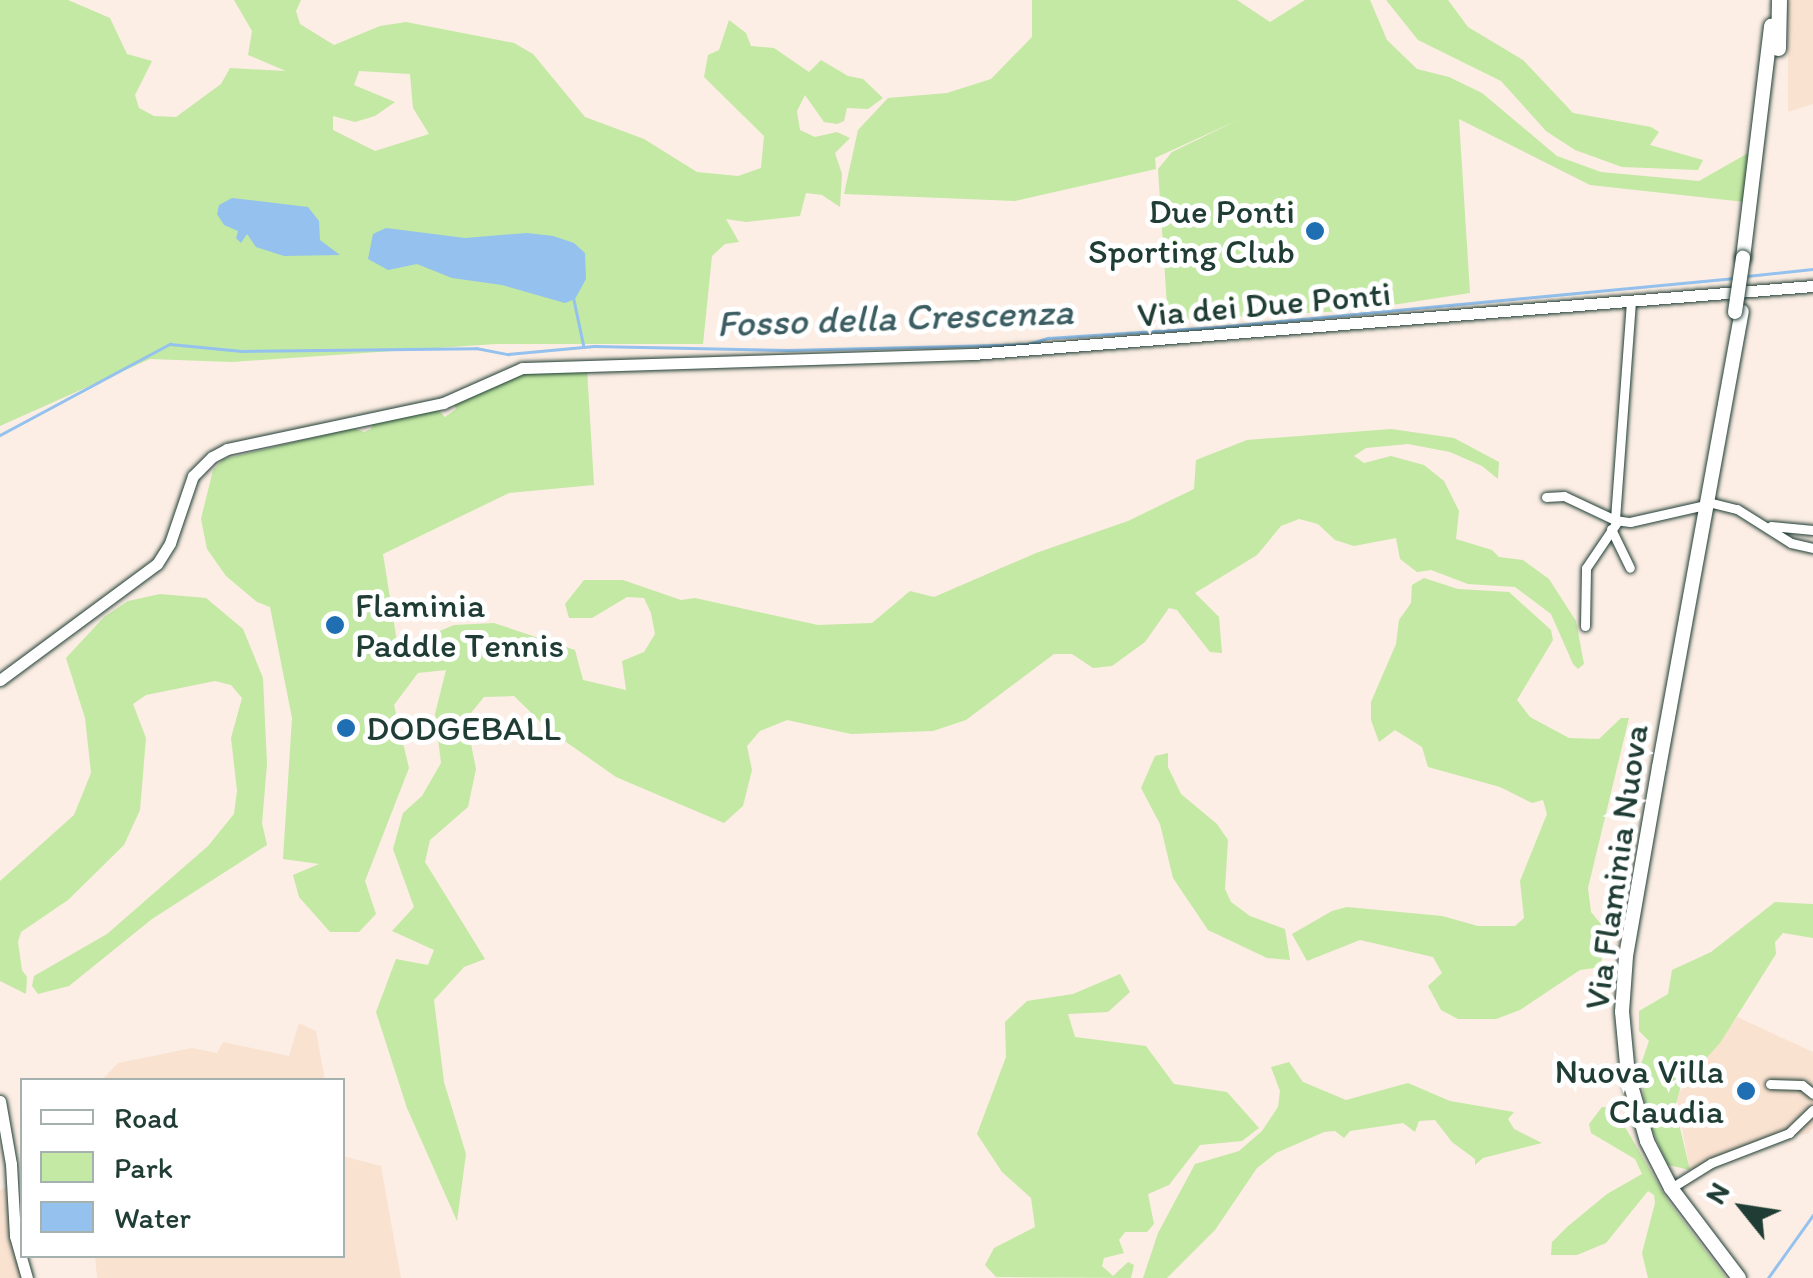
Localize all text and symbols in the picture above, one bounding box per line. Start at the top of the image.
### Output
place label: Due Ponti Sporting Club [1088,190,1295,272]
marker: Due Ponti Sporting Club [1304,220,1326,242]
street label: Via dei Due Ponti [1136,272,1392,336]
water label: Fosso della Crescenza [716,289,1074,347]
place label: Flaminia Paddle Tennis [355,584,561,666]
marker: Flaminia Paddle Tennis [324,614,346,636]
place label: DODGEBALL [366,707,561,749]
marker: DODGEBALL [335,717,357,739]
street label: Via Flaminia Nuova [1575,722,1657,1012]
place label: Nuova Villa Claudia [1554,1050,1724,1132]
legend [20,1078,345,1258]
marker: Nuova Villa Claudia [1733,1078,1759,1104]
text: Road [114,1099,179,1136]
text: Park [114,1149,173,1186]
north arrow [1693,1158,1793,1258]
text: N [1698,1176,1736,1210]
text: Water [114,1199,191,1236]

